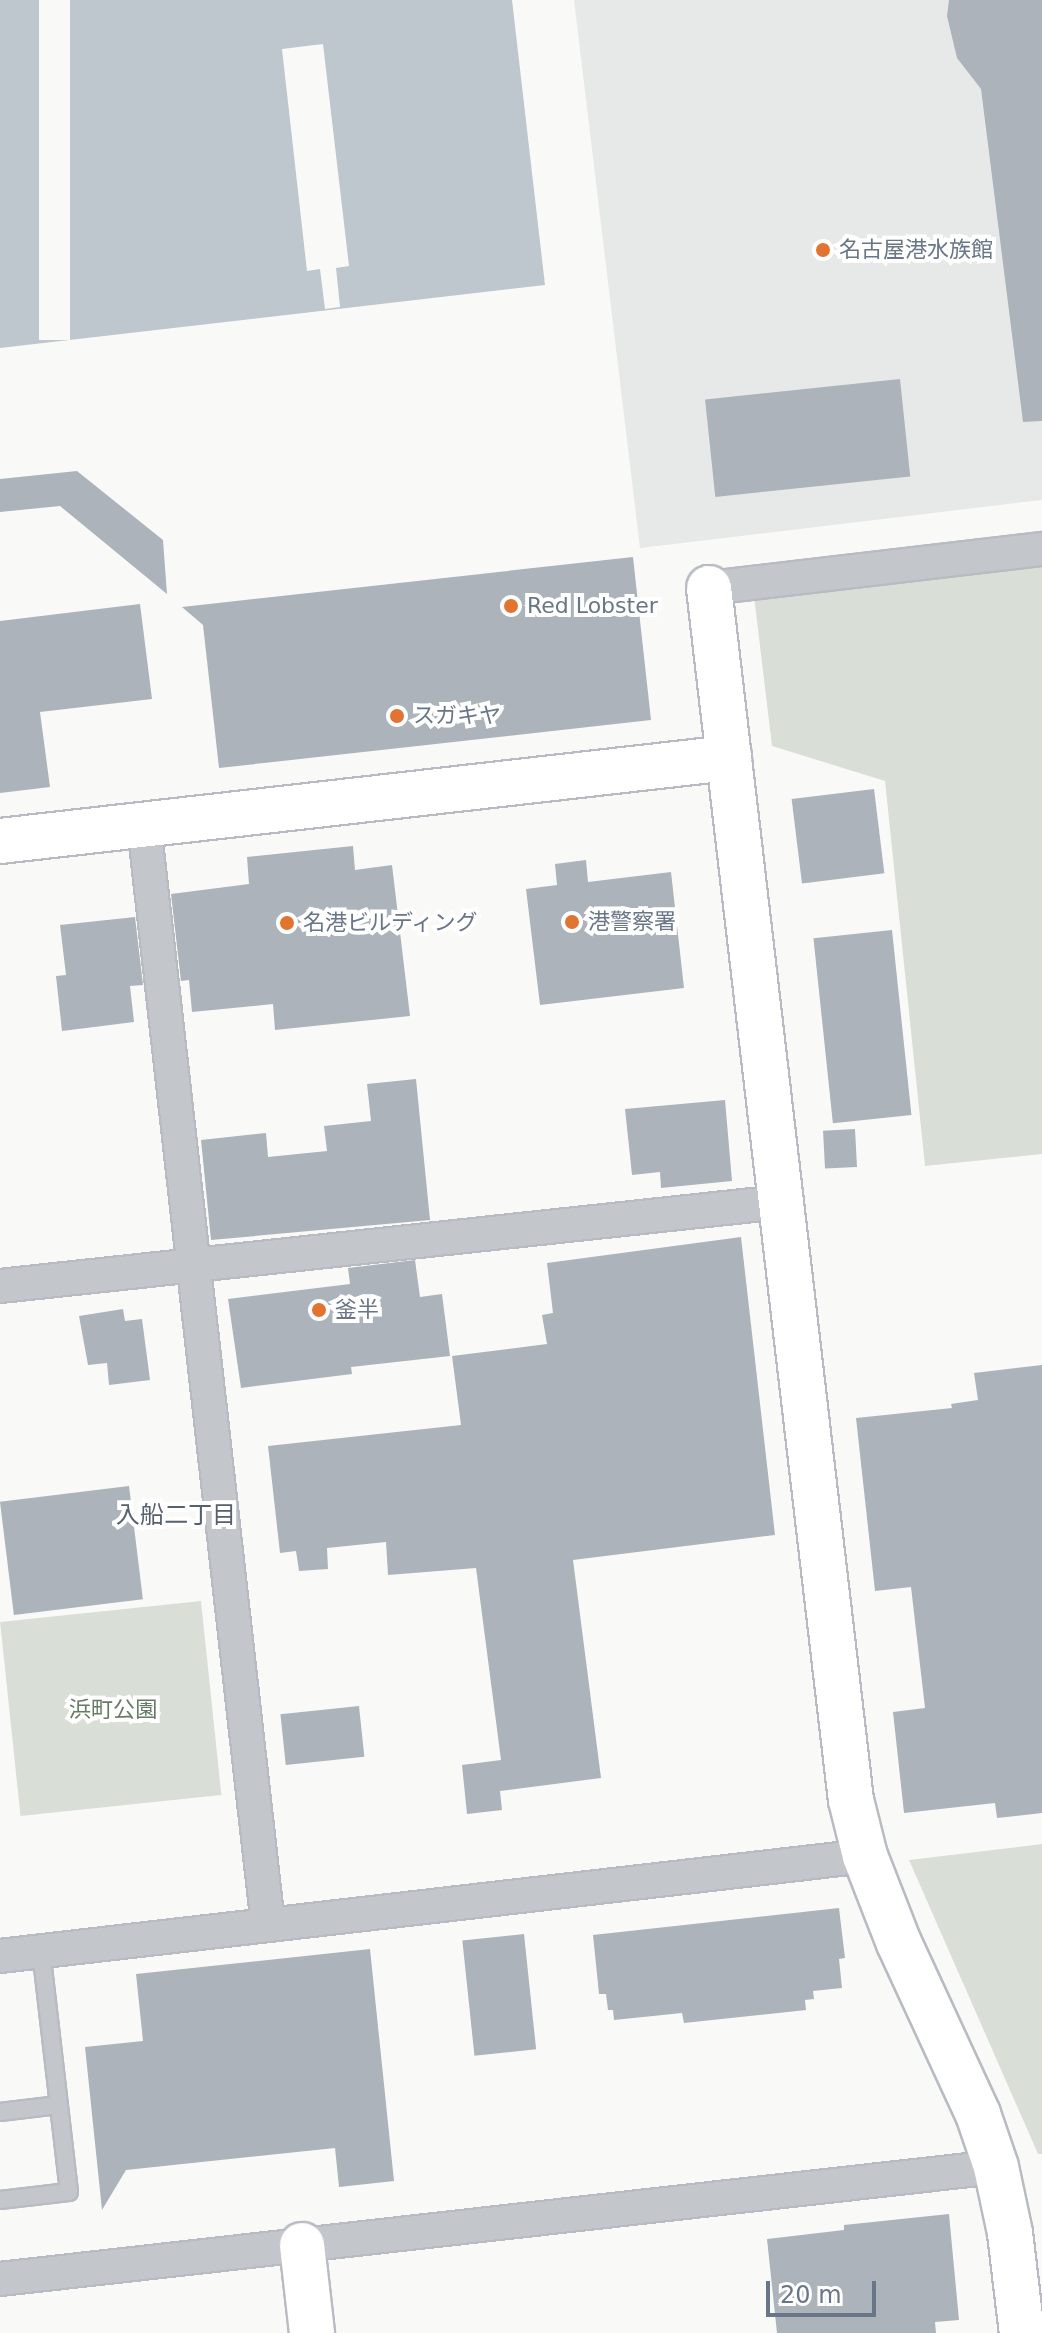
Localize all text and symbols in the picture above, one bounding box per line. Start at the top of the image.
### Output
place label: 名古屋港水族館 [839,237,993,263]
marker: 名古屋港水族館 [814,241,832,259]
place label: Red Lobster [527,593,658,619]
marker: Red Lobster [502,597,520,615]
place label: スガキヤ [413,703,501,729]
marker: スガキヤ [388,707,406,725]
place label: 港警察署 [588,909,676,935]
place label: 名港ビルディング [303,910,479,936]
marker: 港警察署 [563,913,581,931]
marker: 名港ビルディング [278,914,296,932]
place label: 釜半 [335,1297,379,1323]
marker: 釜半 [310,1301,328,1319]
district label: 入船二丁目 [116,1502,236,1530]
park label: 浜町公園 [69,1697,157,1723]
scale bar [770,2265,880,2315]
text: 20 m [780,2281,842,2309]

